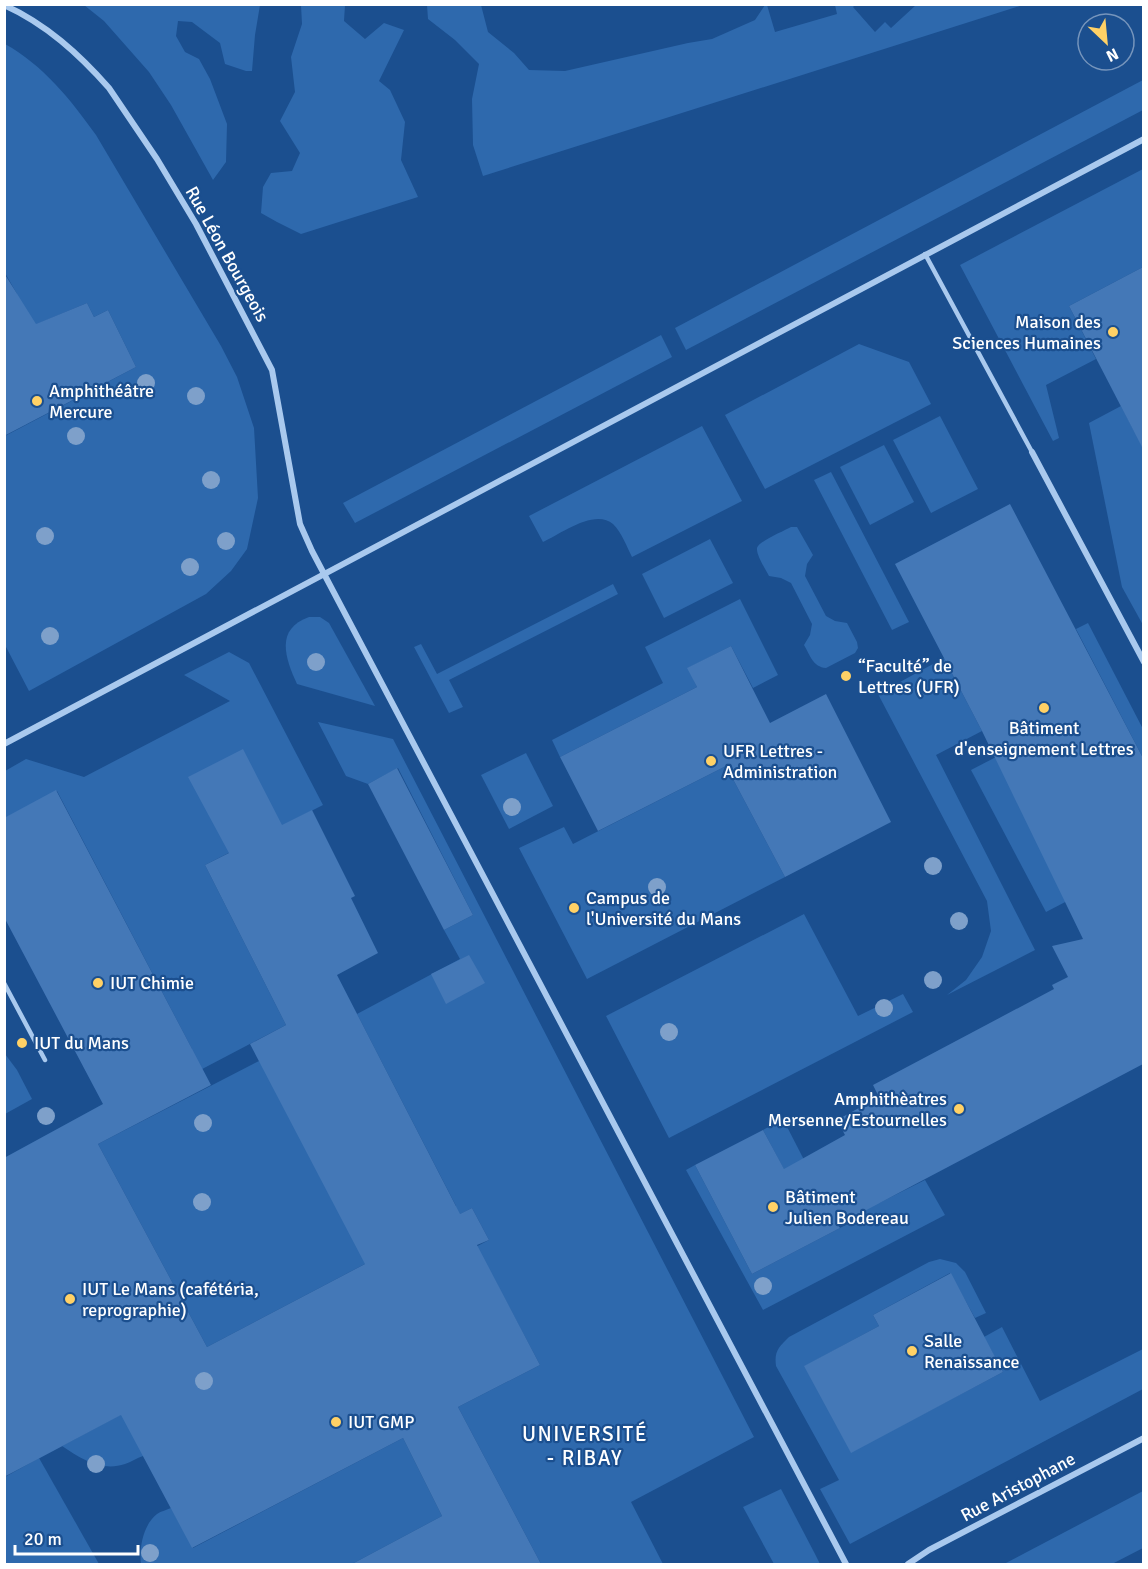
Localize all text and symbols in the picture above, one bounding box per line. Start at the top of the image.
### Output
north arrow [1076,12,1136,72]
text: N [1103,43,1122,66]
street label: Rue Léon Bourgeois [181,182,273,326]
place label: Maison des Sciences Humaines [952,311,1101,354]
marker: Maison des Sciences Humaines [1106,325,1120,339]
place label: Amphithéâtre Mercure [49,380,154,423]
marker: Amphithéâtre Mercure [30,394,44,408]
place label: “Faculté” de Lettres (UFR) [858,655,960,698]
marker: “Faculté” de Lettres (UFR) [839,669,853,683]
marker: Bâtiment d'enseignement Lettres [1037,701,1051,715]
place label: Bâtiment d'enseignement Lettres [954,717,1134,760]
place label: UFR Lettres - Administration [723,740,837,783]
marker: UFR Lettres - Administration [704,754,718,768]
place label: Campus de l'Université du Mans [586,887,741,930]
marker: Campus de l'Université du Mans [567,901,581,915]
place label: IUT Chimie [110,972,194,994]
marker: IUT Chimie [91,976,105,990]
place label: IUT du Mans [34,1032,129,1054]
marker: IUT du Mans [15,1036,29,1050]
place label: Amphithèatres Mersenne/Estournelles [768,1088,947,1131]
marker: Amphithèatres Mersenne/Estournelles [952,1102,966,1116]
place label: Bâtiment Julien Bodereau [785,1186,909,1229]
marker: Bâtiment Julien Bodereau [766,1200,780,1214]
place label: IUT Le Mans (cafétéria, reprographie) [82,1278,259,1321]
marker: IUT Le Mans (cafétéria, reprographie) [63,1292,77,1306]
place label: Salle Renaissance [924,1330,1020,1373]
marker: Salle Renaissance [905,1344,919,1358]
place label: IUT GMP [348,1411,414,1433]
marker: IUT GMP [329,1415,343,1429]
district label: UNIVERSITÉ - RIBAY [522,1421,648,1471]
street label: Rue Aristophane [957,1448,1079,1526]
scale bar [15,1518,138,1556]
text: 20 m [24,1528,62,1550]

